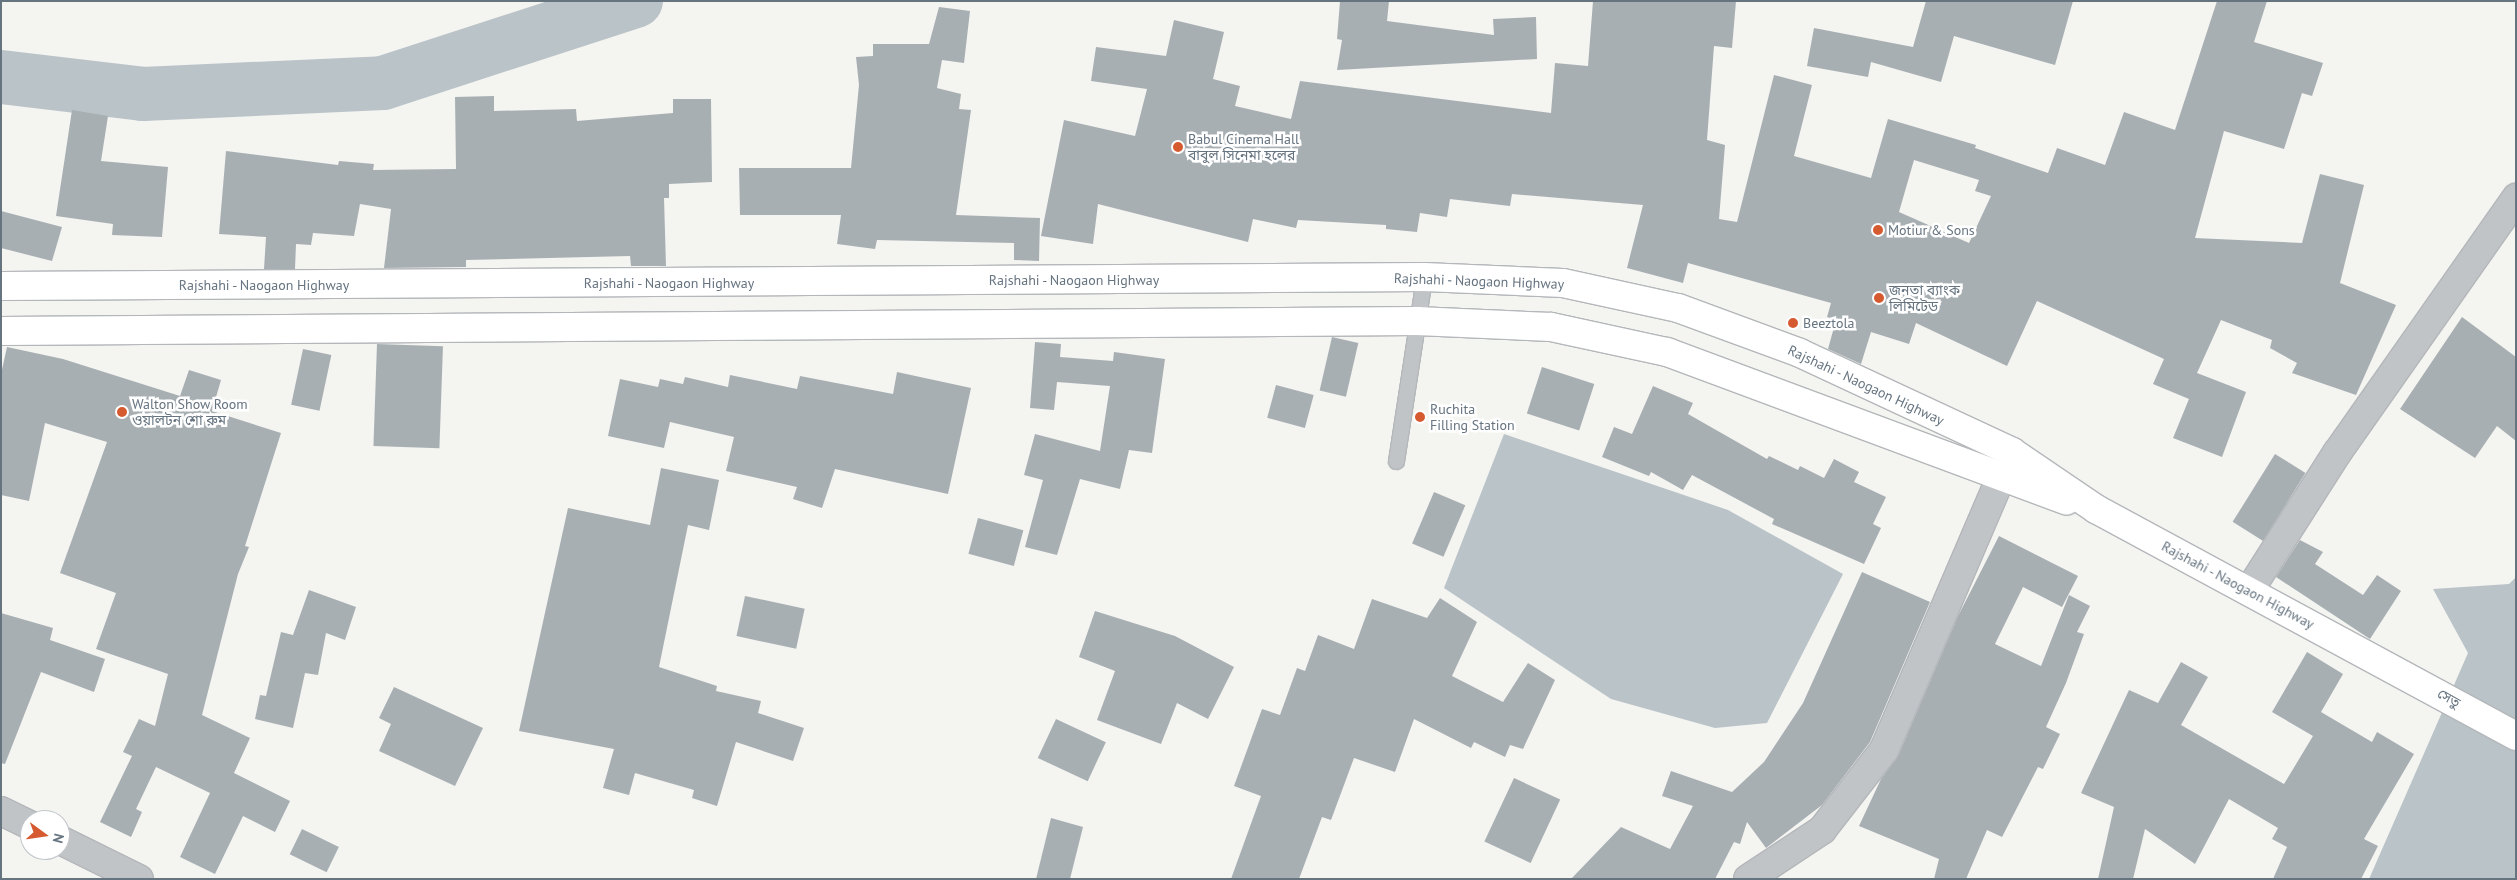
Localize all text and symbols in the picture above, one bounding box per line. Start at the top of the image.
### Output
place label: Babul Cinema Hall বাবুল সিনেমা হলের [1188,131,1299,164]
marker: Babul Cinema Hall বাবুল সিনেমা হলের [1172,141,1184,153]
place label: Motiur & Sons [1888,222,1975,238]
marker: Motiur & Sons [1872,224,1884,236]
street label: Rajshahi - Naogaon Highway [1392,270,1566,292]
street label: Rajshahi - Naogaon Highway [988,272,1160,288]
street label: Rajshahi - Naogaon Highway [583,275,755,291]
street label: Rajshahi - Naogaon Highway [178,277,350,293]
place label: জনতা ব্যাংক লিমিটেড [1889,282,1960,314]
marker: জনতা ব্যাংক লিমিটেড [1873,292,1885,304]
place label: Beeztola [1803,315,1854,331]
marker: Beeztola [1787,317,1799,329]
street label: Rajshahi - Naogaon Highway [1784,341,1948,429]
place label: Walton Show Room ওয়ালটন শো রুম [132,396,248,428]
place label: Ruchita Filling Station [1430,401,1515,434]
marker: Walton Show Room ওয়ালটন শো রুম [116,406,128,418]
marker: Ruchita Filling Station [1414,411,1426,423]
street label: Rajshahi - Naogaon Highway [2158,537,2318,633]
street label: সেতু [2435,685,2463,711]
north arrow [20,810,70,860]
text: N [49,832,68,845]

